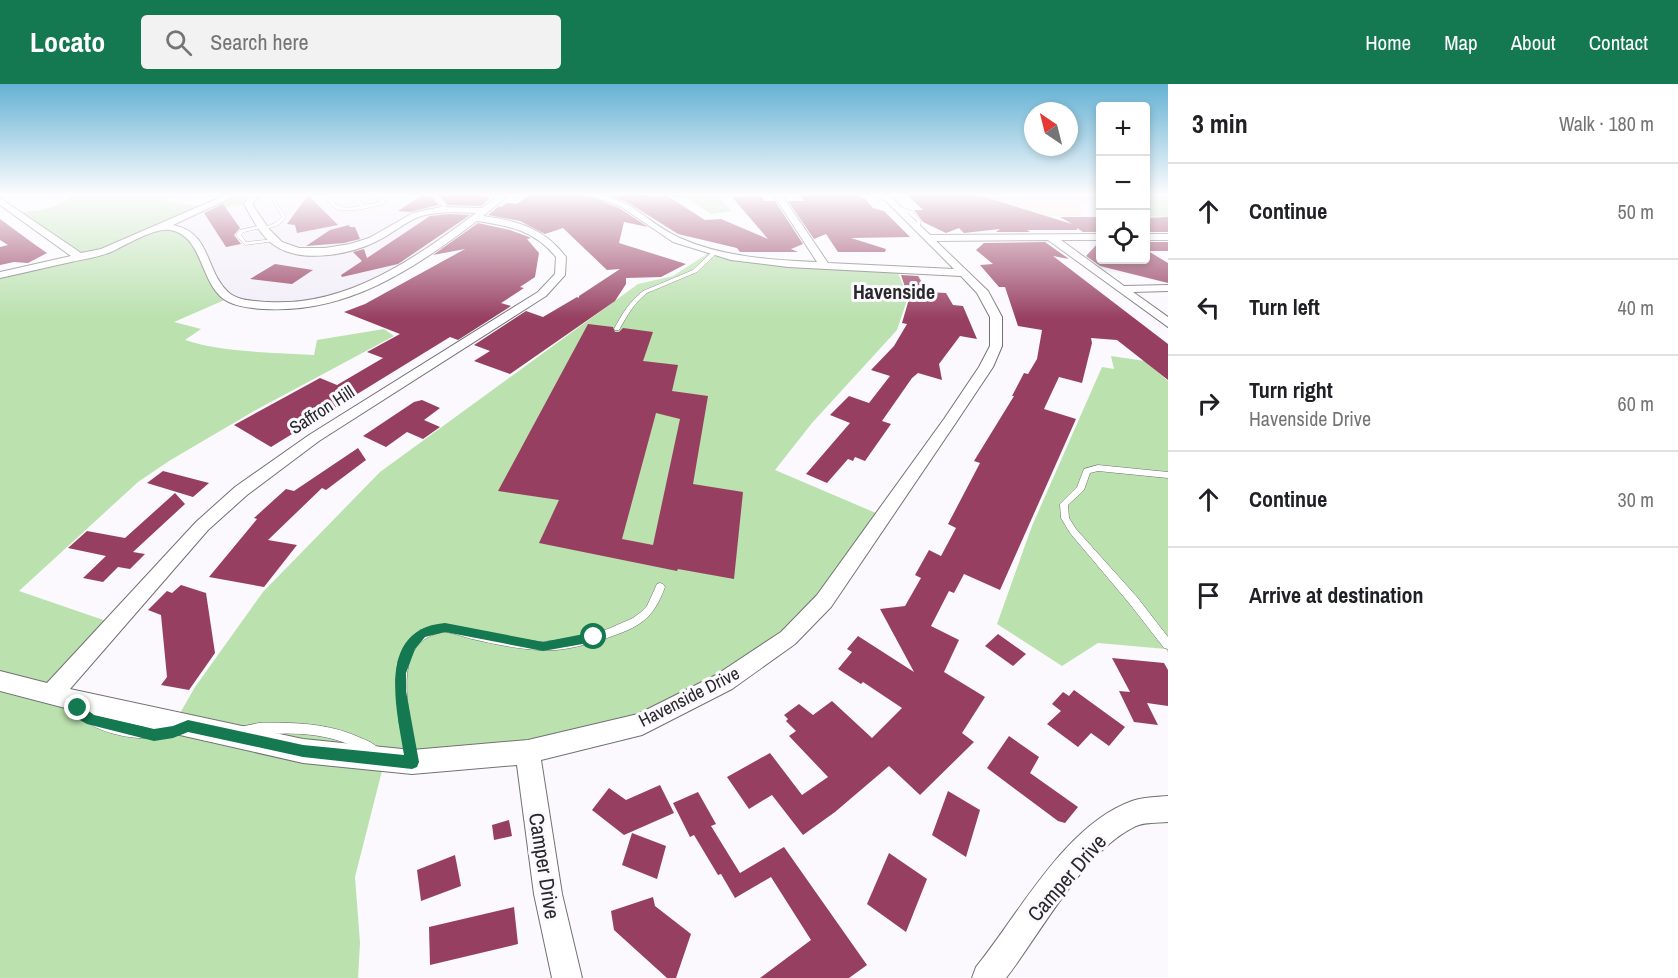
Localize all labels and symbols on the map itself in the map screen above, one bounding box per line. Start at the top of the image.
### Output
north arrow [1024,102,1078,156]
district label: Havenside [853,278,935,305]
street label: Saffron Hill [284,379,359,440]
route start [580,623,606,649]
street label: Havenside Drive [634,660,743,733]
route end [64,694,90,720]
street label: Camper Drive [522,811,567,921]
street label: Camper Drive [1021,828,1113,928]

